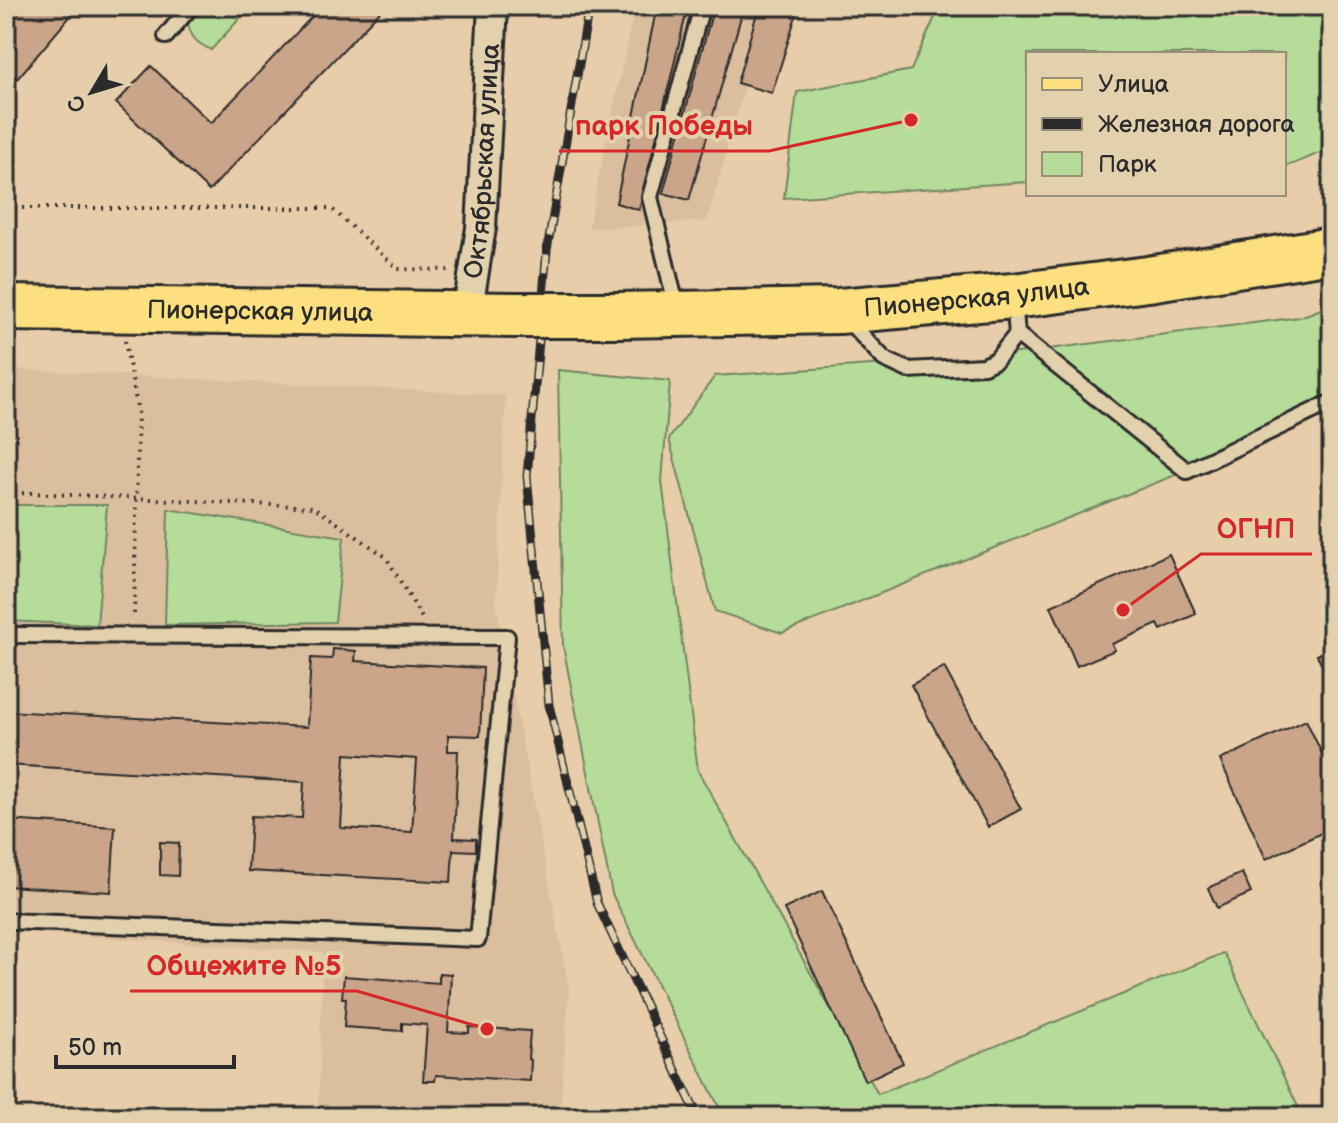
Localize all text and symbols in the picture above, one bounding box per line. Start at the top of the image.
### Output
street label: Октябрьская улица [457,43,506,281]
north arrow [52,52,132,132]
legend [1026,52,1286,196]
text: Улица [1098,70,1169,99]
text: С [62,89,93,118]
callout: парк Победы [559,99,769,151]
text: парк Победы [575,110,753,143]
text: Железная дорога [1098,110,1295,139]
text: Парк [1098,150,1157,179]
street label: Пионерская улица [862,271,1091,324]
street label: Пионерская улица [147,294,373,329]
callout: ОГНП [1201,502,1312,554]
text: ОГНП [1217,513,1295,546]
callout: Общежите №5 [130,939,357,991]
text: Общежите №5 [147,950,341,983]
scale bar [56,1019,234,1069]
text: 50 m [68,1033,122,1062]

